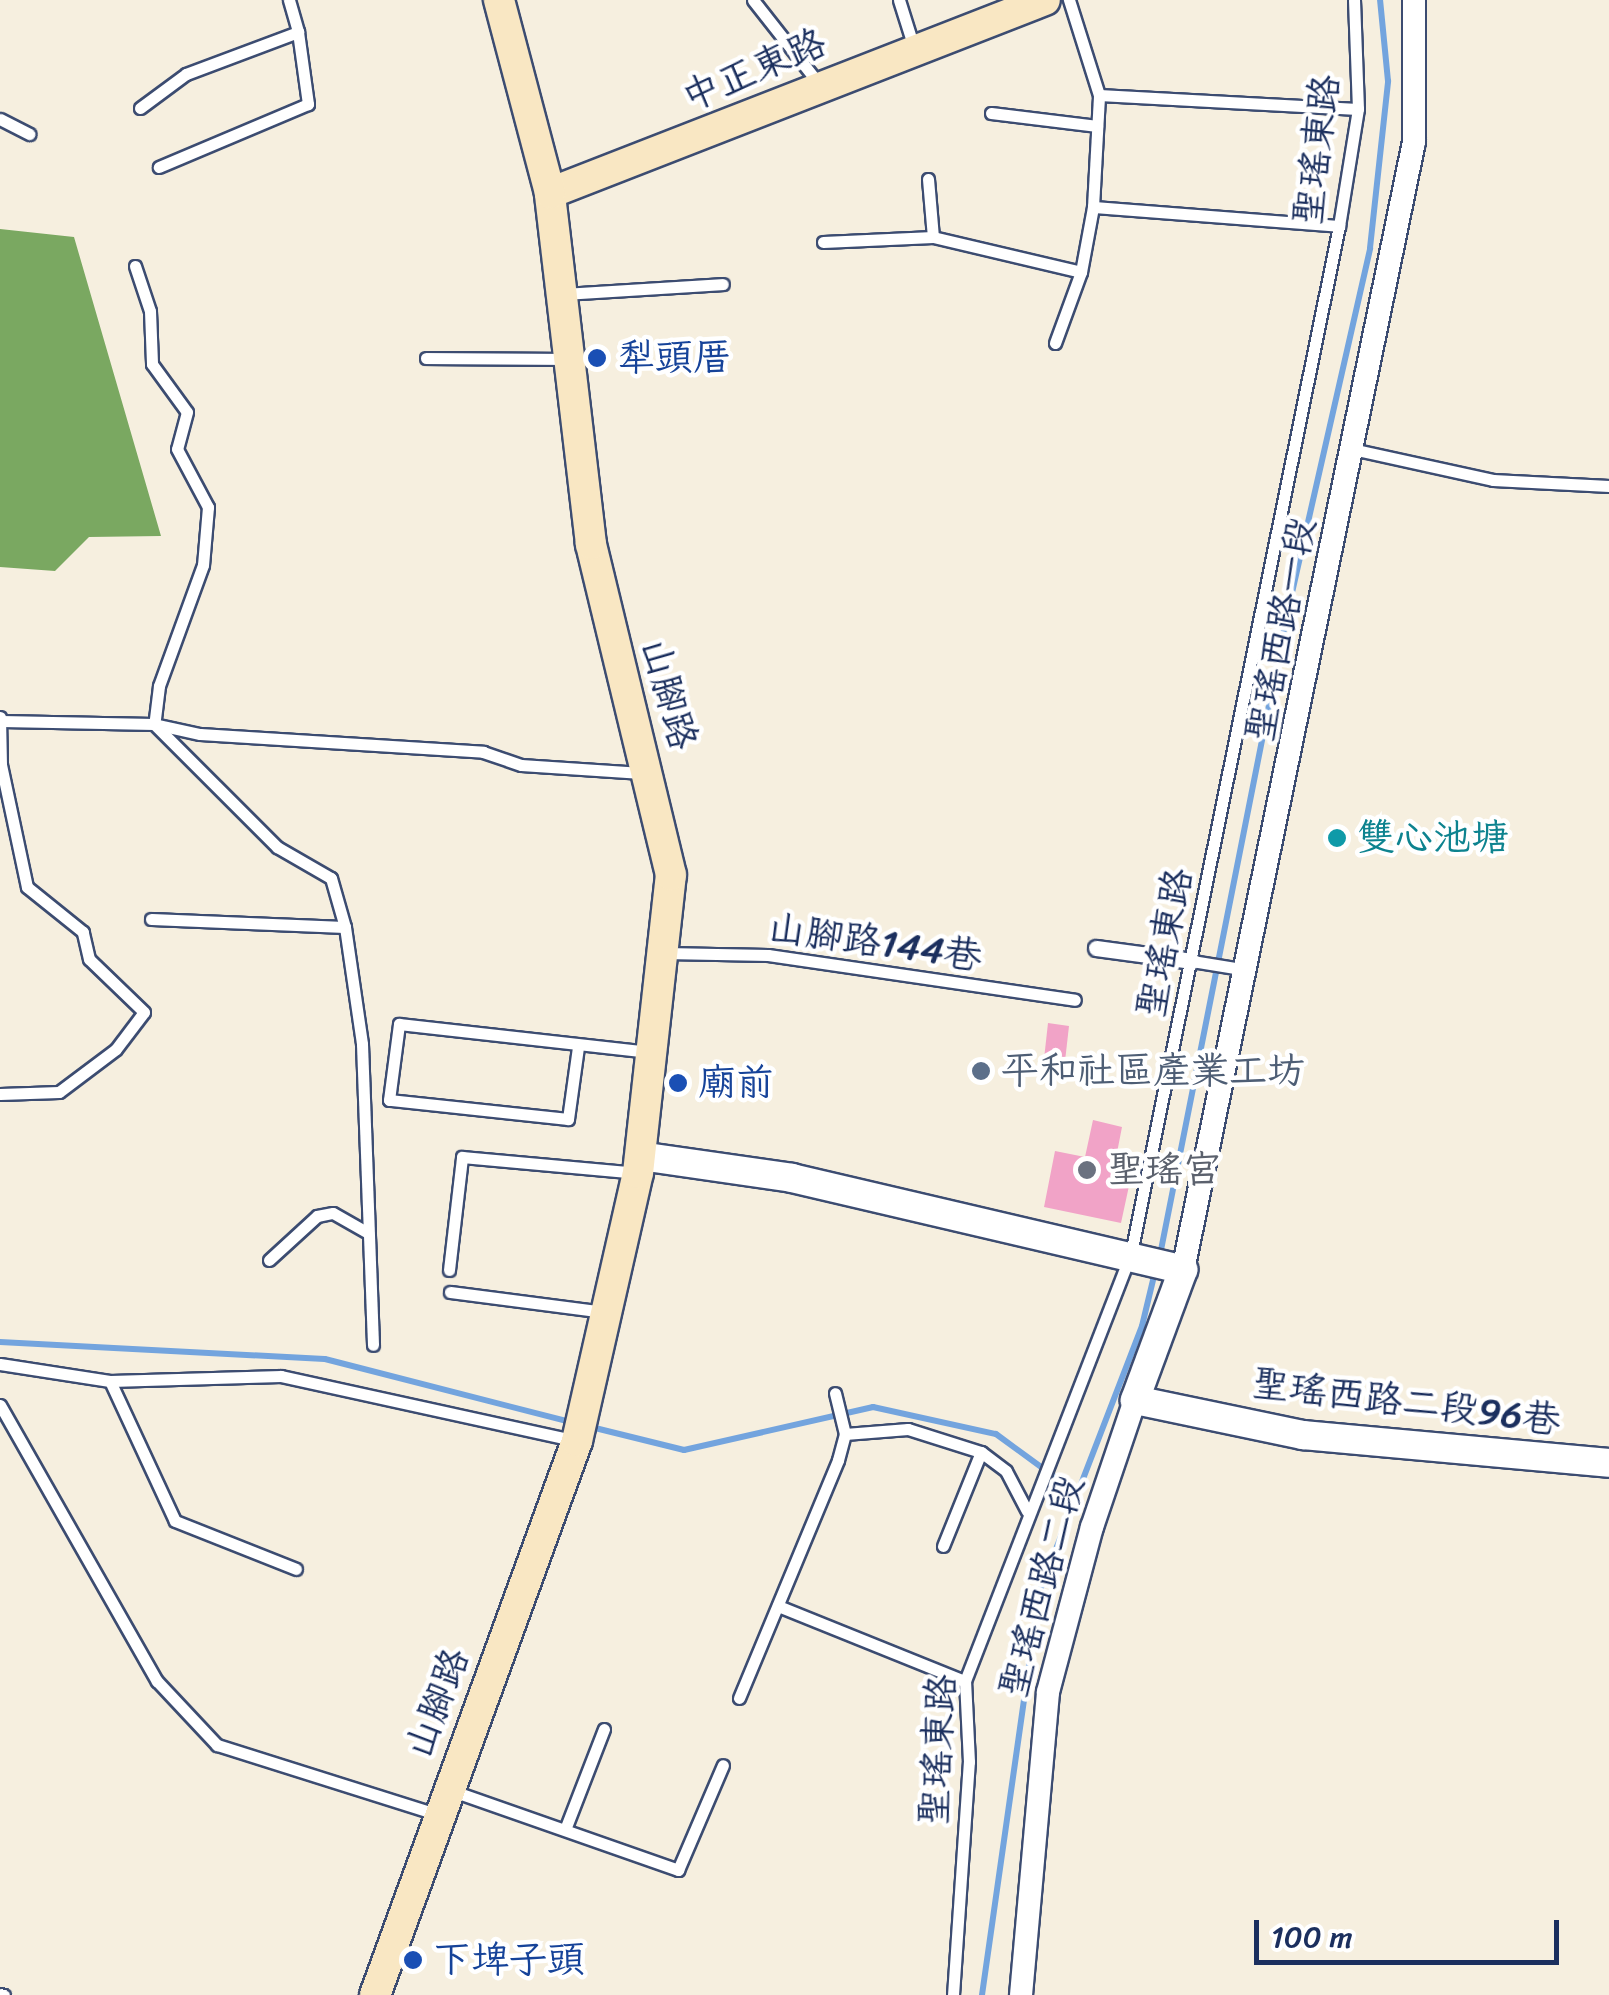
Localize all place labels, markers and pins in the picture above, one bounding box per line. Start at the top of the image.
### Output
place label: 犁頭厝 [617,335,731,381]
marker: 犁頭厝 [586,347,608,369]
place label: 雙心池塘 [1357,815,1509,861]
marker: 雙心池塘 [1326,827,1348,849]
place label: 平和社區產業工坊 [1001,1048,1305,1094]
place label: 廟前 [698,1060,774,1106]
marker: 平和社區產業工坊 [970,1060,992,1082]
marker: 廟前 [667,1072,689,1094]
place label: 聖瑤宮 [1107,1147,1221,1193]
marker: 聖瑤宮 [1076,1159,1098,1181]
place label: 下埤子頭 [433,1937,585,1983]
marker: 下埤子頭 [402,1949,424,1971]

